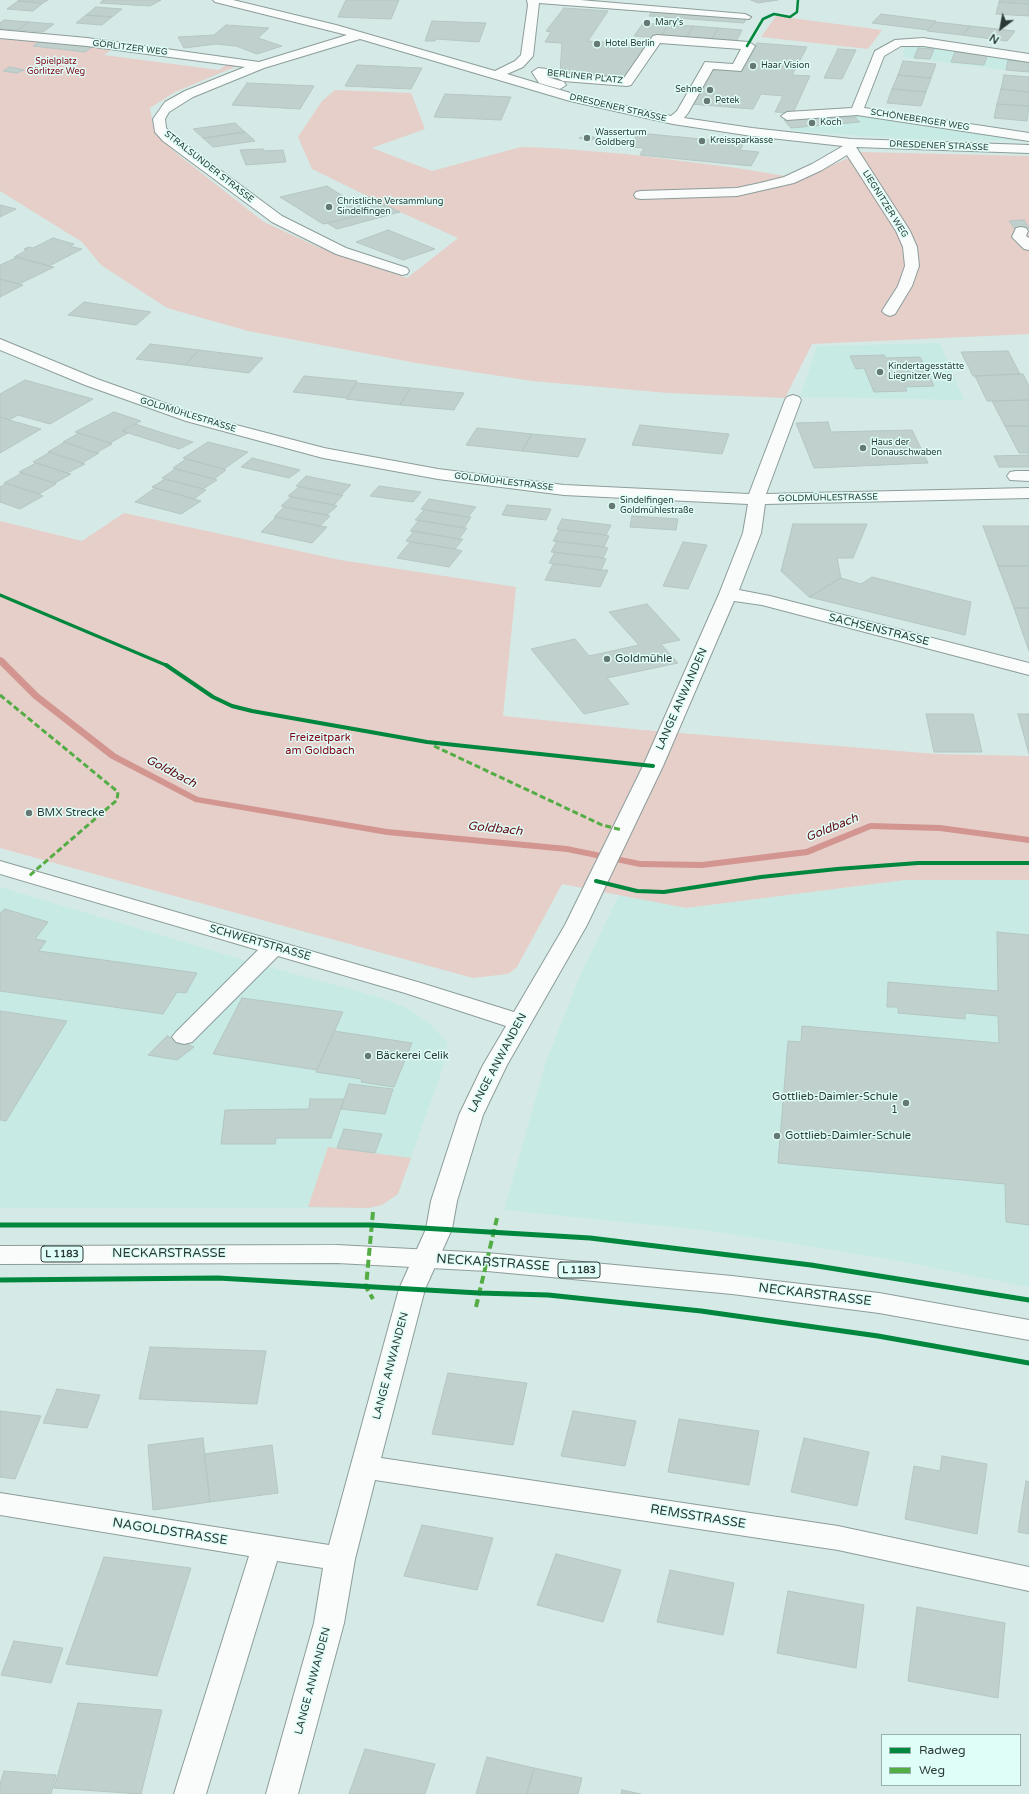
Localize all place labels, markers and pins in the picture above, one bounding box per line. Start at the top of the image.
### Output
marker: Mary's [642,18,652,28]
place label: Mary's [655,18,683,28]
marker: Hotel Berlin [592,39,602,49]
place label: Hotel Berlin [605,39,655,49]
marker: Haar Vision [748,61,758,71]
place label: Haar Vision [761,61,810,71]
place label: Sehne [675,85,702,95]
marker: Sehne [705,85,715,95]
marker: Petek [702,96,712,106]
place label: Petek [715,96,739,106]
marker: Koch [807,118,817,128]
place label: Koch [820,118,842,128]
place label: Wasserturm Goldberg [595,128,647,149]
marker: Wasserturm Goldberg [582,133,592,143]
marker: Kreissparkasse [697,136,707,146]
place label: Kreissparkasse [710,136,773,146]
place label: Christliche Versammlung Sindelfingen [337,197,443,218]
marker: Christliche Versammlung Sindelfingen [324,202,334,212]
place label: Kindertagesstätte Liegnitzer Weg [888,362,964,383]
marker: Kindertagesstätte Liegnitzer Weg [875,367,885,377]
place label: Haus der Donauschwaben [871,438,942,459]
marker: Haus der Donauschwaben [858,443,868,453]
place label: Sindelfingen Goldmühlestraße [620,496,694,517]
marker: Sindelfingen Goldmühlestraße [607,501,617,511]
place label: Goldmühle [615,652,672,666]
marker: Goldmühle [602,654,612,664]
place label: BMX Strecke [37,806,104,820]
marker: BMX Strecke [24,808,34,818]
place label: Bäckerei Celik [376,1049,449,1063]
marker: Bäckerei Celik [363,1051,373,1061]
place label: Gottlieb-Daimler-Schule 1 [772,1090,898,1116]
marker: Gottlieb-Daimler-Schule 1 [901,1098,911,1108]
place label: Gottlieb-Daimler-Schule [785,1129,911,1143]
marker: Gottlieb-Daimler-Schule [772,1131,782,1141]

